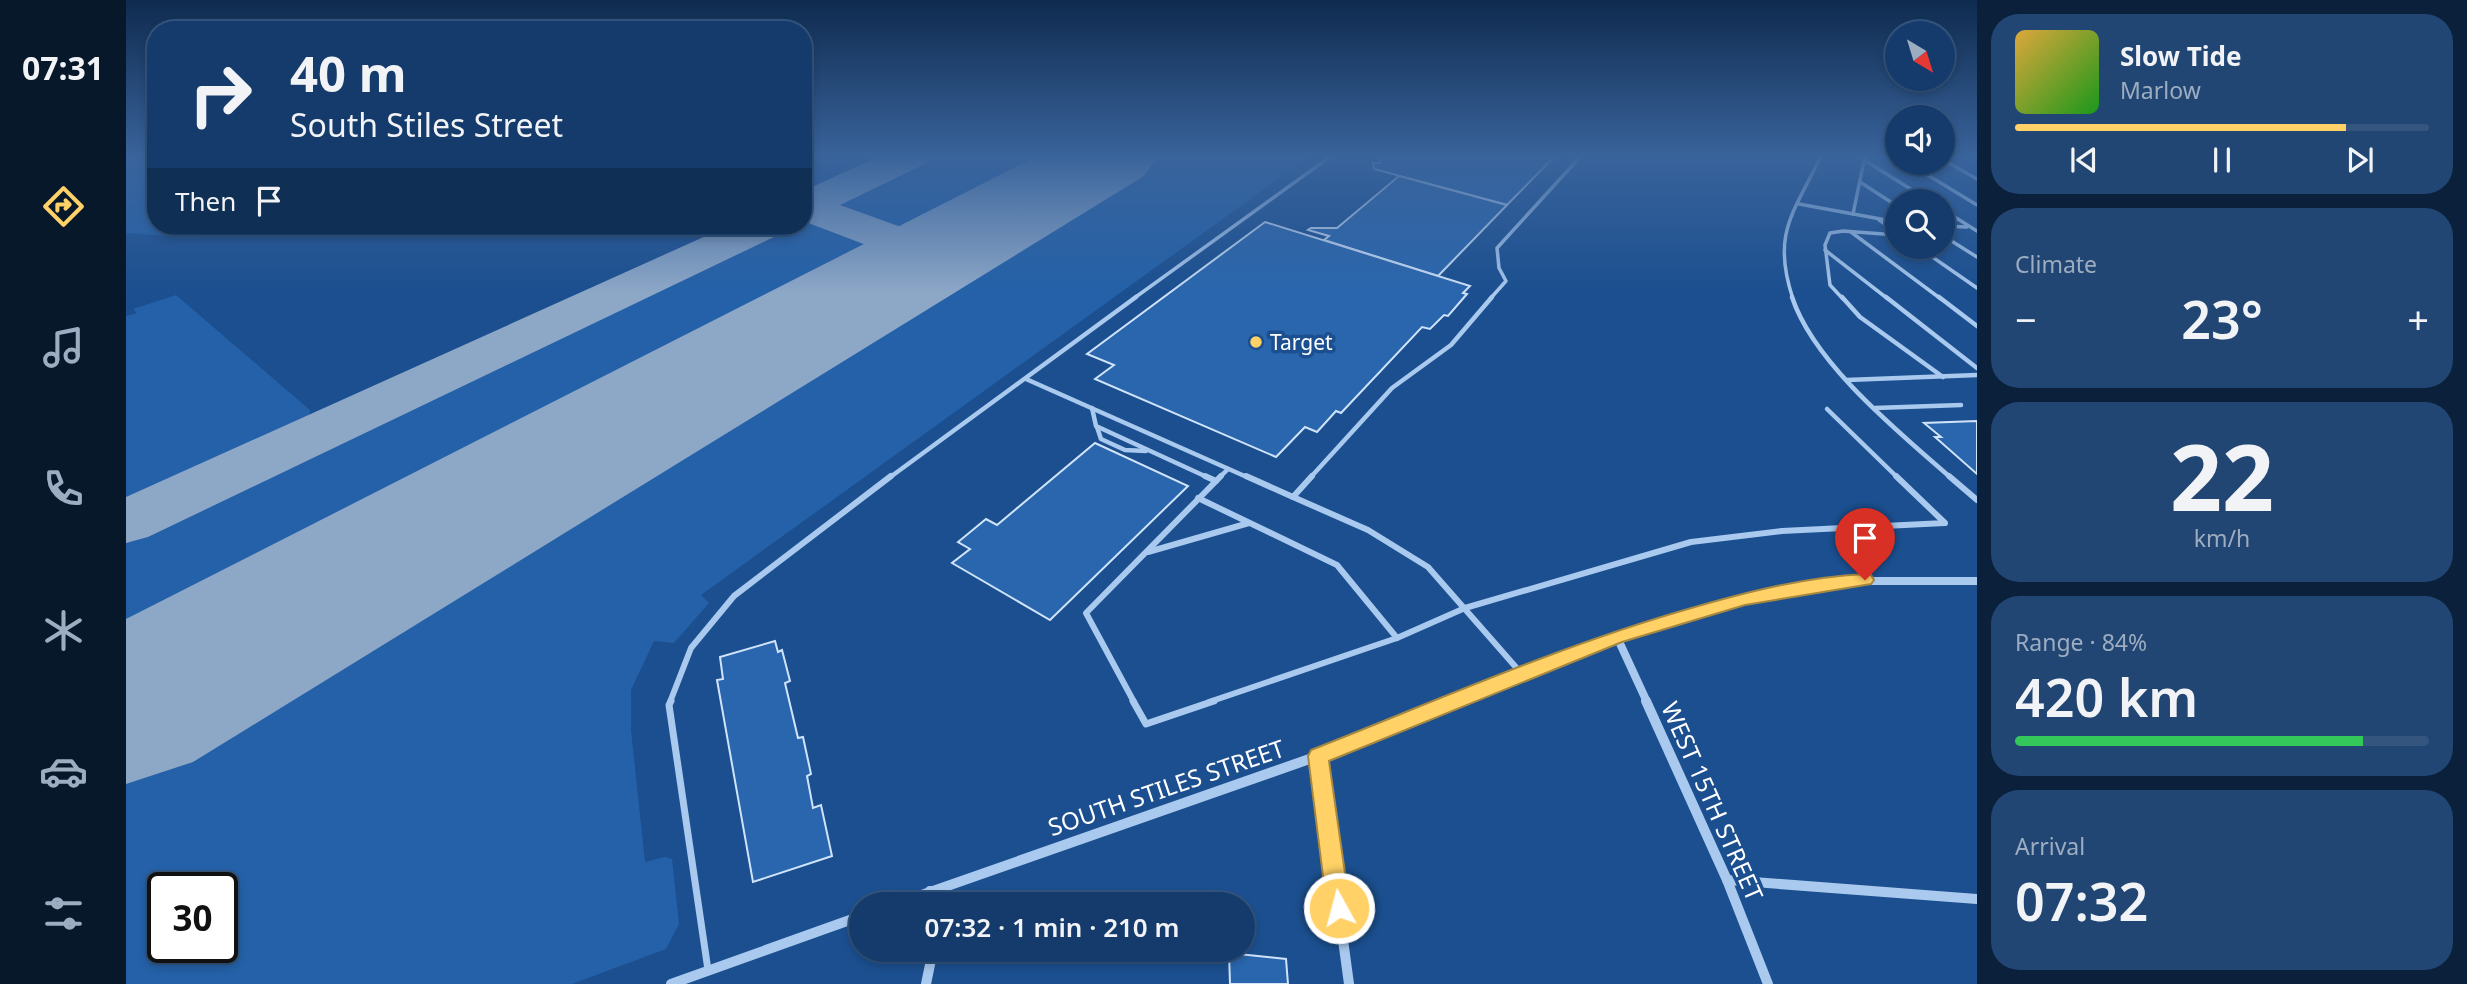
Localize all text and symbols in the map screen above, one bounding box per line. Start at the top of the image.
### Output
north arrow [1885,21,1955,91]
map controls [1885,21,1955,259]
text: Slow Tide [2120,38,2242,74]
text: 40 m [290,40,407,106]
text: 07:31 [22,46,104,89]
icon: right [175,49,266,140]
text: Marlow [2120,74,2201,106]
text: South Stiles Street [290,103,563,146]
button: sound [1885,105,1955,175]
icon: previous [2065,141,2103,179]
icon: pause [2203,141,2241,179]
icon: next [2341,141,2379,179]
icon: directions [39,182,88,231]
icon: arrive [250,182,288,220]
text: Then [175,183,236,219]
button: search [1885,189,1955,259]
text: Climate [2015,248,2097,280]
text: 23° [2181,283,2263,354]
text: − [2015,293,2037,345]
text: + [2407,293,2429,345]
icon: music [39,323,88,372]
place label: Target [1270,328,1333,356]
marker: Target [1248,334,1264,350]
text: 22 [2170,414,2274,538]
icon: phone [39,464,88,513]
pin [1835,508,1895,580]
icon: arrive [1846,519,1884,557]
text: km/h [2194,522,2250,554]
icon: climate [39,606,88,655]
text: Range · 84% [2015,626,2147,658]
text: 420 km [2015,661,2198,732]
street label: WEST 15TH STREET [1654,696,1772,906]
street label: SOUTH STILES STREET [1043,731,1289,843]
icon: car [39,747,88,796]
text: Arrival [2015,830,2085,862]
text: 07:32 [2015,865,2148,936]
position arrow [1302,871,1376,945]
speed limit sign: 30 [147,872,238,963]
icon: filters [39,889,88,938]
text: 07:32 · 1 min · 210 m [925,909,1179,945]

